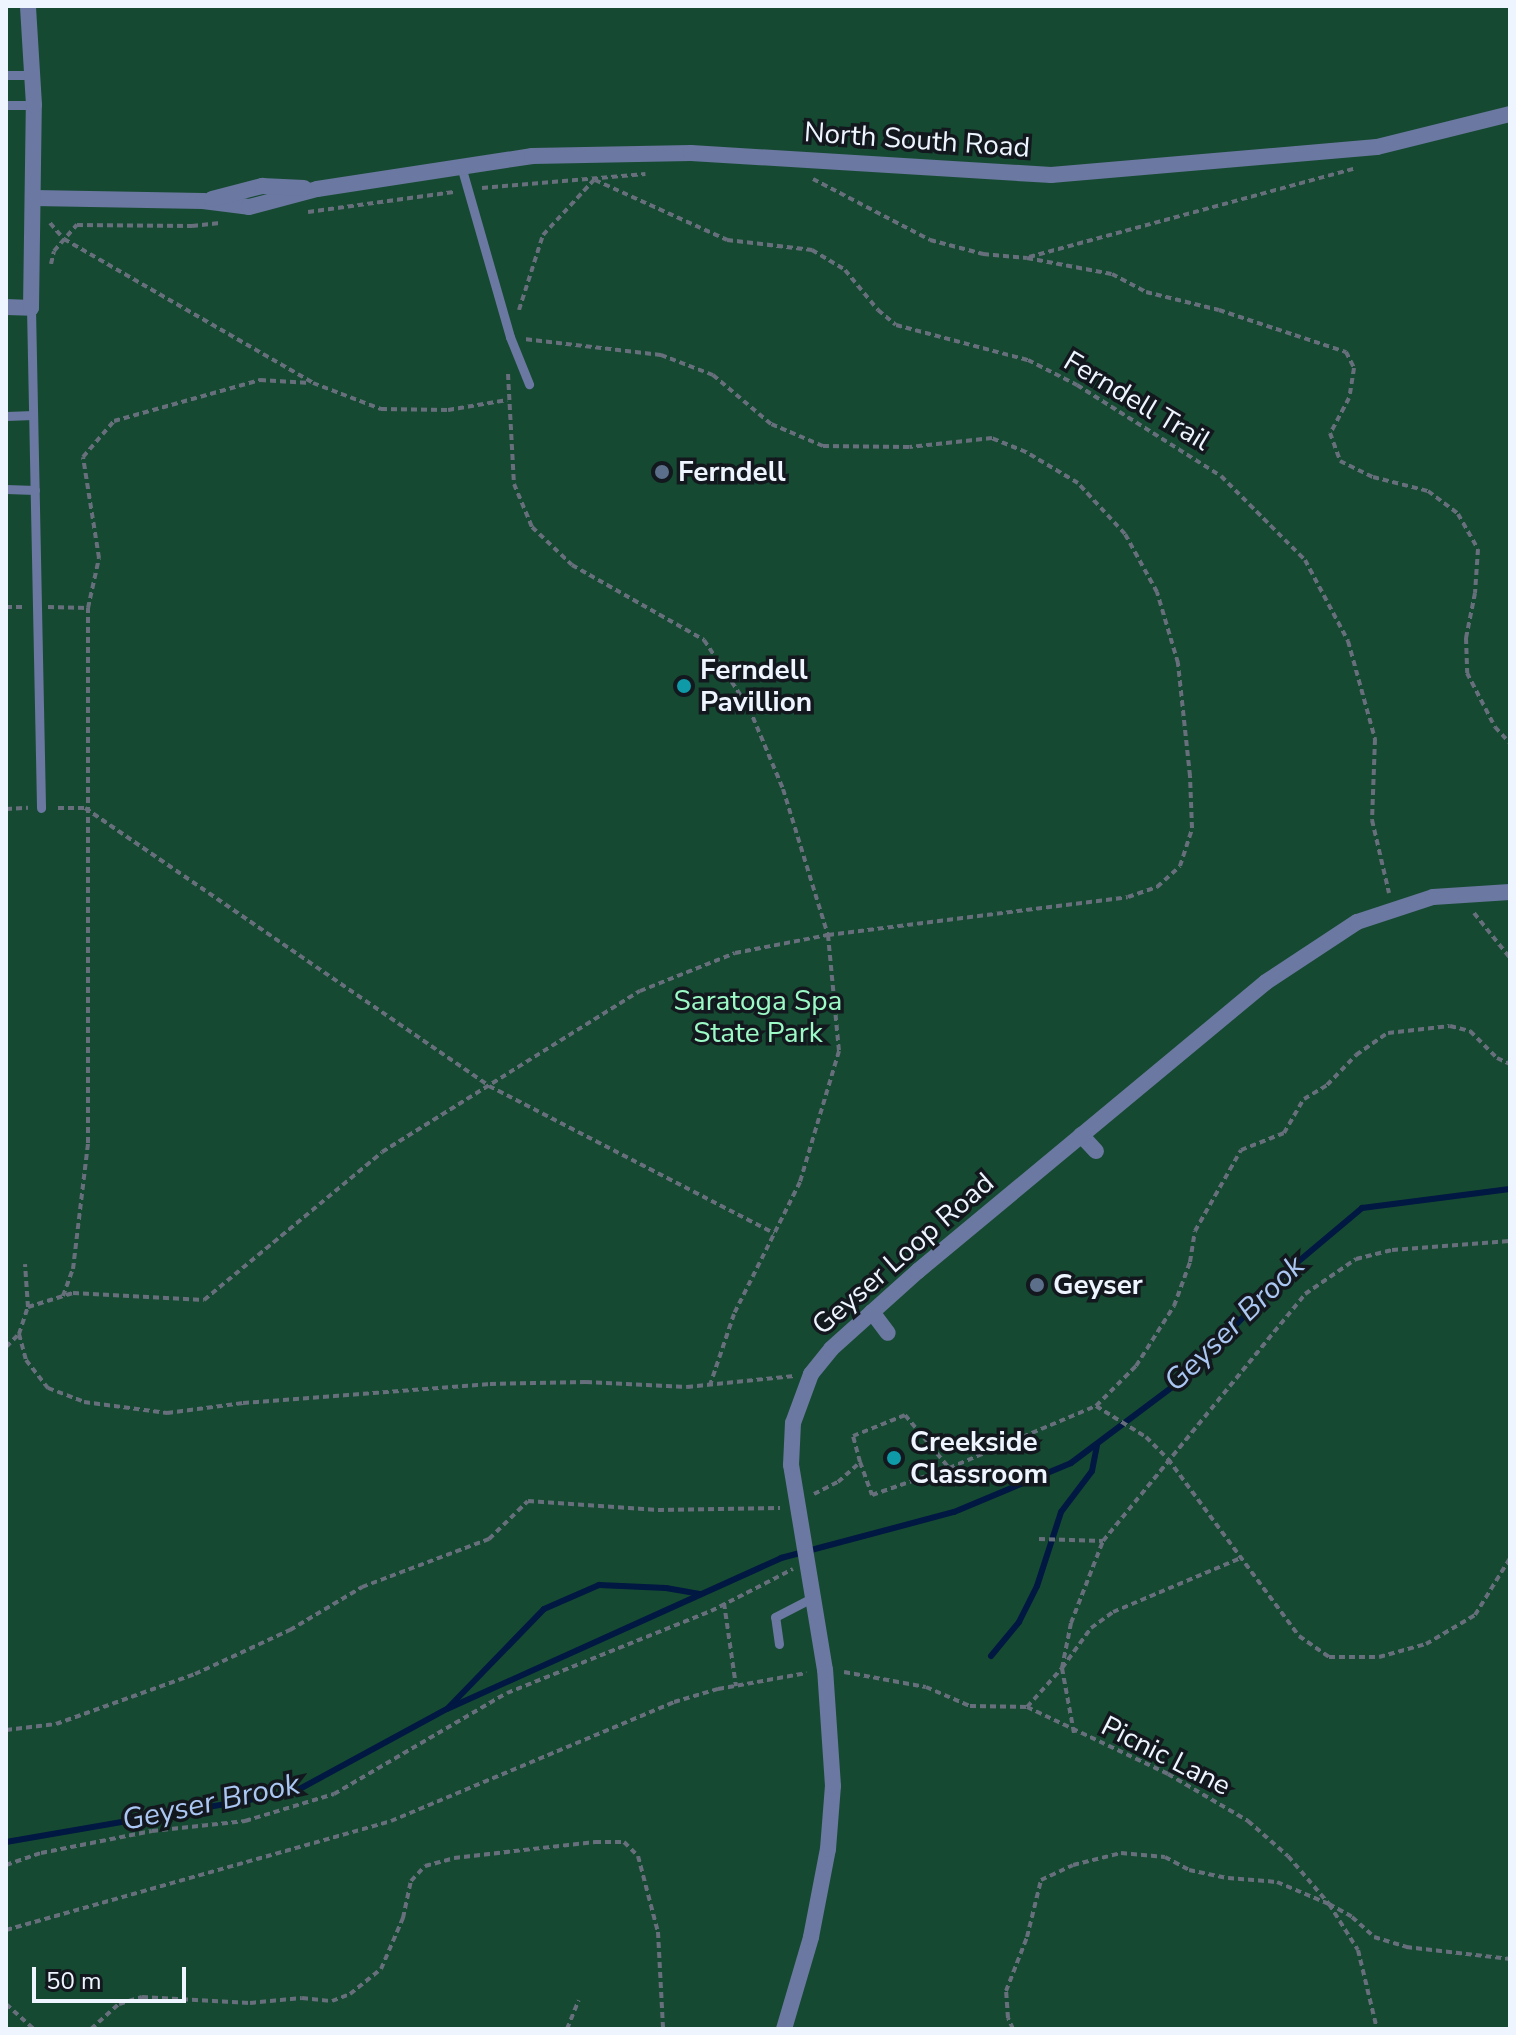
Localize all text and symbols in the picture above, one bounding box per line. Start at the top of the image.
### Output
street label: North South Road [803,115,1031,165]
street label: Ferndell Trail [1058,344,1216,458]
place label: Ferndell [678,455,786,489]
marker: Ferndell [653,463,671,481]
place label: Ferndell Pavillion [700,653,812,719]
marker: Ferndell Pavillion [675,677,693,695]
park label: Saratoga Spa State Park [674,984,842,1050]
street label: Geyser Loop Road [805,1166,1001,1342]
water label: Geyser Brook [1158,1248,1312,1400]
place label: Geyser [1053,1268,1143,1302]
marker: Geyser [1028,1276,1046,1294]
place label: Creekside Classroom [910,1425,1048,1491]
marker: Creekside Classroom [885,1449,903,1467]
street label: Picnic Lane [1096,1709,1236,1803]
water label: Geyser Brook [119,1767,303,1839]
scale bar [36,1951,190,2001]
text: 50 m [46,1965,102,1997]

